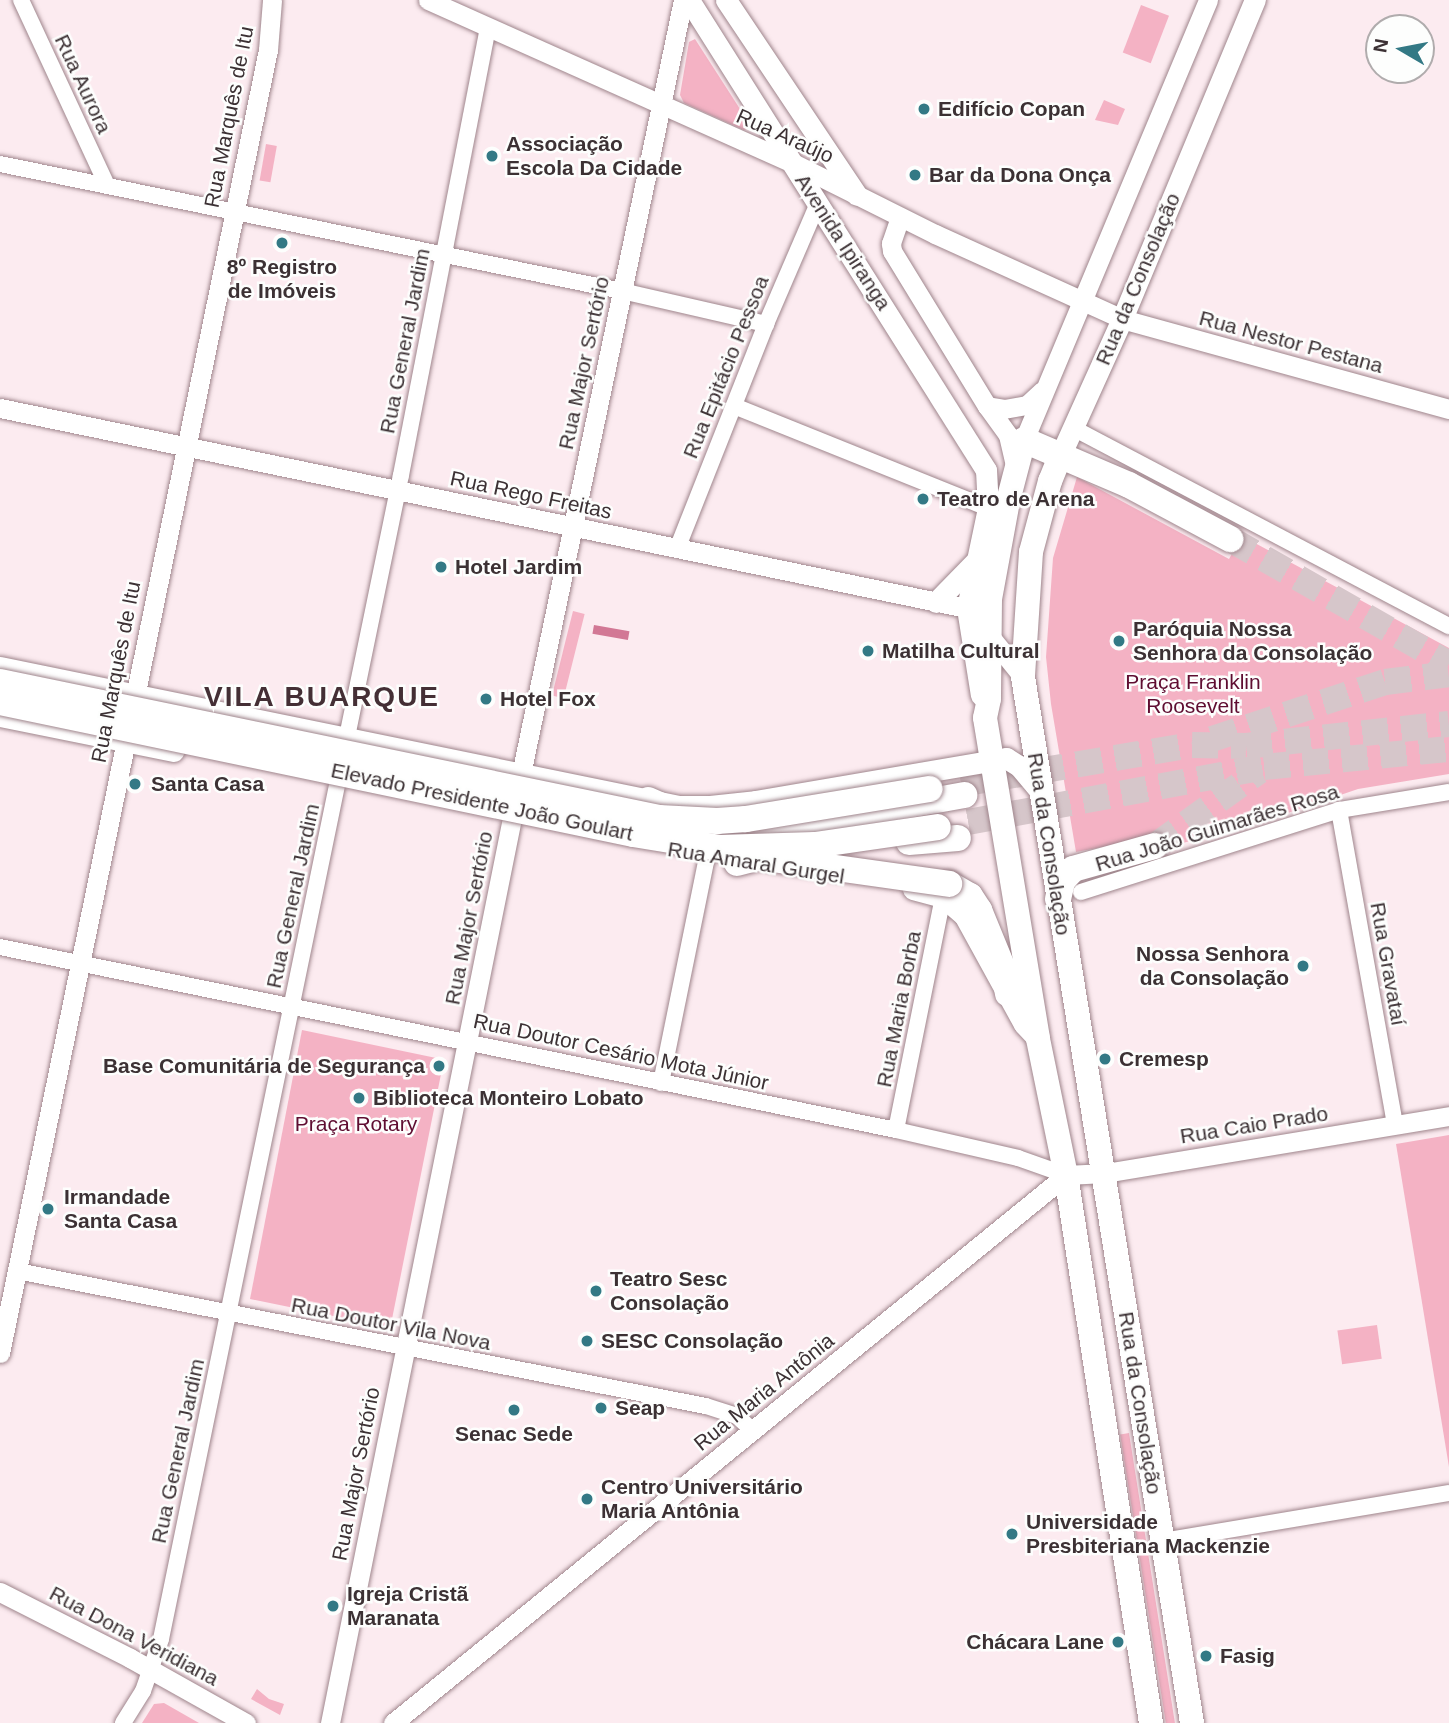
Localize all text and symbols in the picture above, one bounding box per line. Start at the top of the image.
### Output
north arrow [1365,14,1435,84]
street label: Rua Marquês de Itu [199,24,259,210]
street label: Rua Aurora [49,30,117,138]
text: N [1369,37,1392,54]
place label: Edifício Copan [938,96,1085,122]
marker: Edifício Copan [916,101,932,117]
street label: Rua Araújo [732,103,838,169]
place label: Associação Escola Da Cidade [506,131,682,181]
marker: Associação Escola Da Cidade [484,148,500,164]
place label: Bar da Dona Onça [929,162,1111,188]
marker: Bar da Dona Onça [907,167,923,183]
street label: Avenida Ipiranga [790,169,896,315]
street label: Rua da Consolação [1090,189,1186,369]
marker: 8º Registro de Imóveis [274,235,290,251]
street label: Rua General Jardim [375,246,435,436]
place label: 8º Registro de Imóveis [227,254,337,304]
street label: Rua Epitácio Pessoa [678,272,774,462]
street label: Rua Major Sertório [553,274,615,452]
street label: Rua Nestor Pestana [1196,305,1386,379]
street label: Rua Rego Freitas [448,466,614,524]
place label: Teatro de Arena [937,486,1095,512]
marker: Teatro de Arena [915,491,931,507]
place label: Hotel Jardim [455,554,582,580]
marker: Hotel Jardim [433,559,449,575]
street label: Rua Marquês de Itu [86,579,146,765]
place label: Paróquia Nossa Senhora da Consolação [1133,616,1372,666]
marker: Paróquia Nossa Senhora da Consolação [1111,633,1127,649]
place label: Matilha Cultural [882,638,1040,664]
marker: Matilha Cultural [860,643,876,659]
park label: Praça Franklin Roosevelt [1125,669,1261,719]
district label: VILA BUARQUE [205,680,439,714]
place label: Hotel Fox [500,686,596,712]
marker: Hotel Fox [478,691,494,707]
street label: Rua da Consolação [1022,751,1076,937]
street label: Elevado Presidente João Goulart [329,758,635,846]
place label: Santa Casa [151,771,264,797]
marker: Santa Casa [125,774,145,794]
street label: Rua João Guimarães Rosa [1092,779,1342,877]
street label: Rua General Jardim [261,801,325,991]
street label: Rua Major Sertório [440,829,498,1007]
street label: Rua Amaral Gurgel [665,836,847,890]
street label: Rua Gravataí [1365,900,1411,1028]
street label: Rua Maria Borba [871,929,927,1089]
place label: Nossa Senhora da Consolação [1136,941,1289,991]
marker: Nossa Senhora da Consolação [1295,958,1311,974]
street label: Rua Doutor Cesário Mota Júnior [471,1008,771,1096]
place label: Cremesp [1119,1046,1209,1072]
marker: Cremesp [1097,1051,1113,1067]
place label: Base Comunitária de Segurança [103,1053,425,1079]
marker: Base Comunitária de Segurança [431,1058,447,1074]
place label: Biblioteca Monteiro Lobato [373,1085,644,1111]
marker: Biblioteca Monteiro Lobato [351,1090,367,1106]
street label: Rua Caio Prado [1178,1101,1330,1149]
park label: Praça Rotary [295,1111,417,1137]
place label: Irmandade Santa Casa [64,1184,177,1234]
marker: Irmandade Santa Casa [38,1199,58,1219]
place label: Teatro Sesc Consolação [610,1266,729,1316]
marker: Teatro Sesc Consolação [588,1283,604,1299]
street label: Rua Doutor Vila Nova [289,1292,493,1356]
street label: Rua da Consolação [1113,1310,1167,1496]
street label: Rua Maria Antônia [688,1327,840,1457]
place label: SESC Consolação [601,1328,783,1354]
marker: SESC Consolação [579,1333,595,1349]
street label: Rua General Jardim [146,1356,210,1546]
street label: Rua Major Sertório [327,1385,385,1563]
place label: Seap [615,1395,665,1421]
marker: Seap [593,1400,609,1416]
marker: Senac Sede [506,1402,522,1418]
place label: Senac Sede [455,1421,573,1447]
place label: Centro Universitário Maria Antônia [601,1474,803,1524]
marker: Centro Universitário Maria Antônia [579,1491,595,1507]
place label: Universidade Presbiteriana Mackenzie [1026,1509,1270,1559]
marker: Universidade Presbiteriana Mackenzie [1004,1526,1020,1542]
street label: Rua Dona Veridiana [45,1581,223,1691]
place label: Igreja Cristã Maranata [347,1581,468,1631]
marker: Igreja Cristã Maranata [325,1598,341,1614]
place label: Chácara Lane [966,1629,1104,1655]
marker: Chácara Lane [1110,1634,1126,1650]
place label: Fasig [1220,1643,1275,1669]
marker: Fasig [1198,1648,1214,1664]

